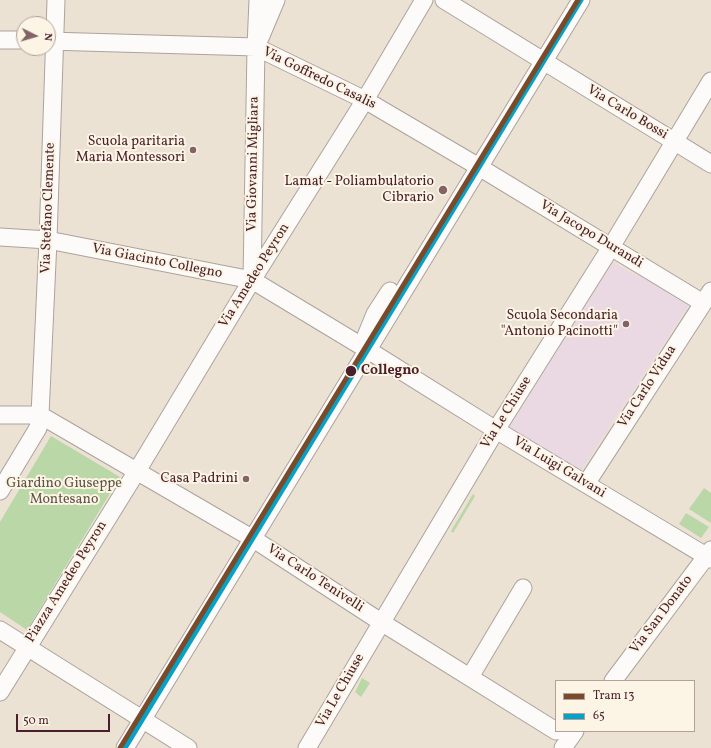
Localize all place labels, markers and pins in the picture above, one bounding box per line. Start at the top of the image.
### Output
place label: Scuola paritaria Maria Montessori [76,134,185,166]
marker: Scuola paritaria Maria Montessori [188,145,198,155]
place label: Lamat - Poliambulatorio Cibrario [284,174,434,206]
marker: Lamat - Poliambulatorio Cibrario [437,184,449,196]
place label: Scuola Secondaria "Antonio Pacinotti" [501,308,618,340]
marker: Scuola Secondaria "Antonio Pacinotti" [621,319,631,329]
place label: Collegno [361,363,419,379]
marker: Collegno [344,364,358,378]
place label: Casa Padrini [160,471,238,487]
marker: Casa Padrini [241,474,251,484]

